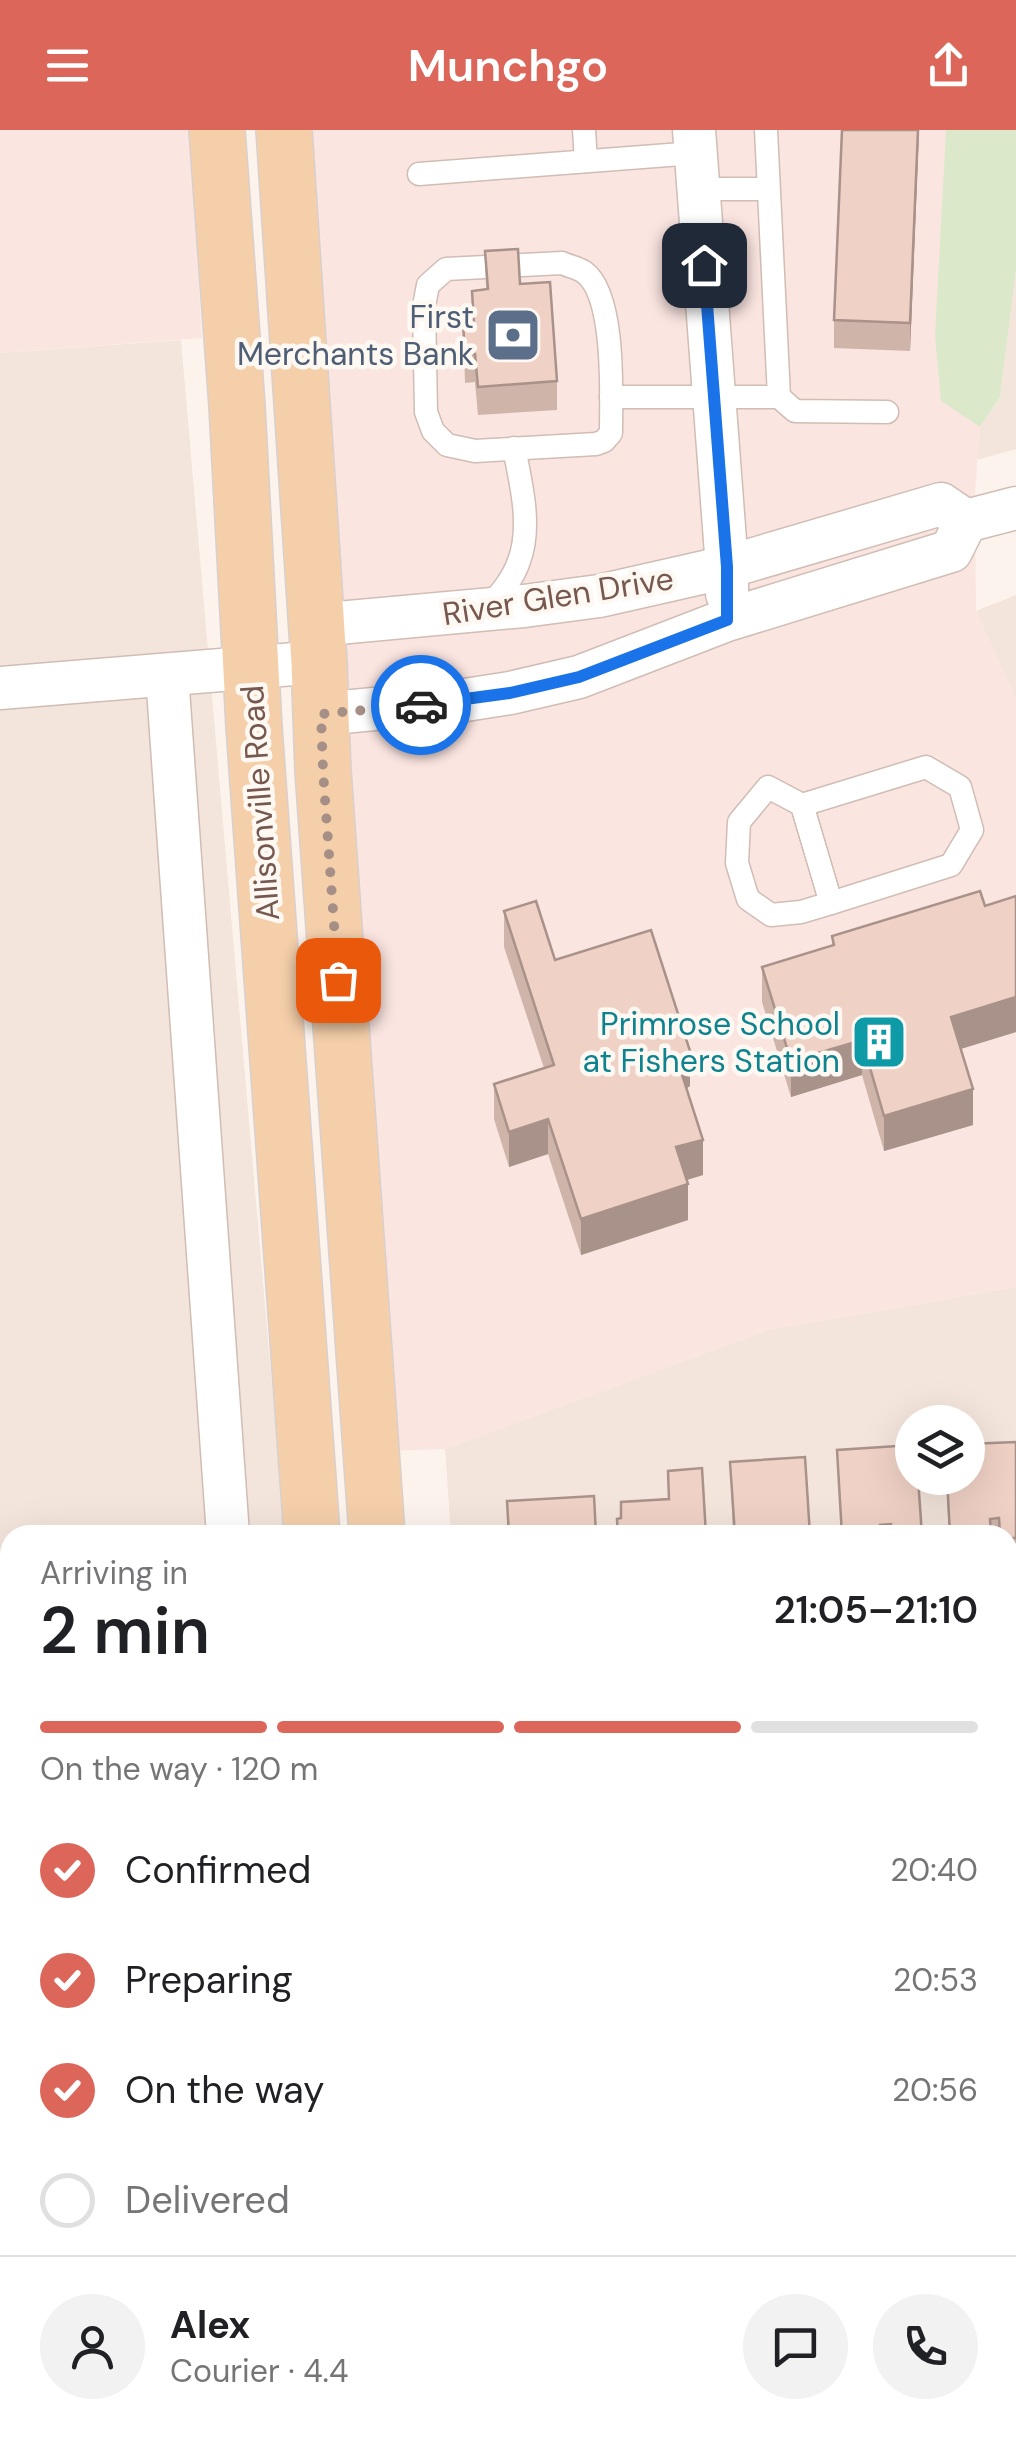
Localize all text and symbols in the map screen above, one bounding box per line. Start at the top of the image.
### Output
text: Munchgo [408,36,608,95]
icon: menu [40,38,95,93]
icon: share [921,38,976,93]
pin [662,223,747,308]
icon: home [677,238,732,293]
place label: First Merchants Bank [237,296,474,375]
bank icon: First Merchants Bank [483,305,543,365]
street label: River Glen Drive [439,557,677,635]
courier [371,655,471,755]
icon: car [394,678,449,733]
street label: Allisonville Road [231,684,289,922]
pin [296,938,381,1023]
icon: bag [311,953,366,1008]
place label: Primrose School at Fishers Station [582,1003,840,1082]
building icon: Primrose School at Fishers Station [849,1012,909,1072]
map controls [895,1405,985,1495]
button: layers [895,1405,985,1495]
text: Arriving in [40,1552,188,1594]
text: 21:05–21:10 [774,1585,978,1635]
text: 2 min [40,1589,210,1673]
text: On the way · 120 m [40,1748,318,1790]
icon: check [40,1843,95,1898]
text: Confirmed [125,1845,311,1895]
text: 20:40 [890,1849,978,1891]
icon: check [40,1953,95,2008]
text: Preparing [125,1955,293,2005]
text: 20:53 [893,1959,978,2001]
icon: check [40,2063,95,2118]
text: On the way [125,2065,324,2115]
text: 20:56 [892,2069,978,2111]
text: Delivered [125,2175,290,2225]
button: person [40,2294,145,2399]
button: chat [743,2294,848,2399]
button: phone [873,2294,978,2399]
text: Alex [170,2300,250,2350]
text: Courier · 4.4 [170,2350,348,2392]

